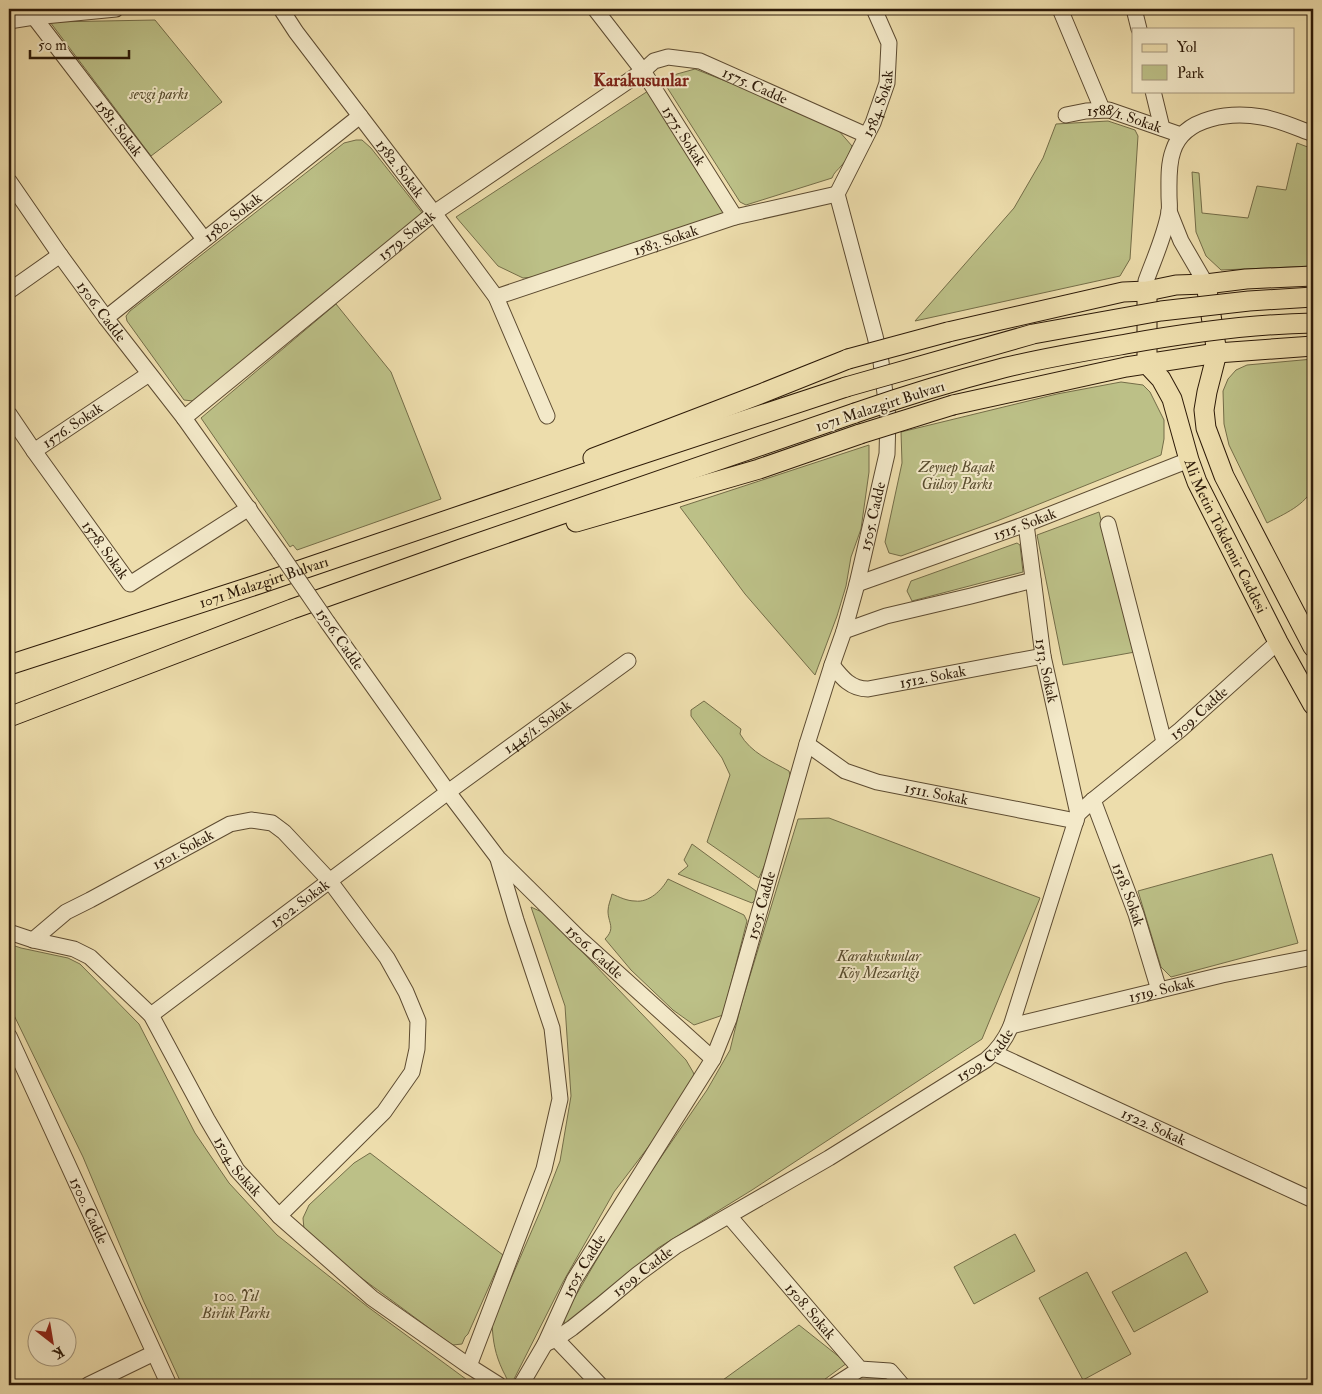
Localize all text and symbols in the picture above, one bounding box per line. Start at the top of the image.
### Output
scale bar [30,28,129,60]
legend [1132,28,1294,92]
text: 50 m [38,36,67,55]
text: Yol [1177,38,1197,57]
street label: 1575. Cadde [719,63,790,109]
text: Park [1177,64,1204,83]
district label: Karakusunlar [593,69,689,92]
street label: 1584. Sokak [859,70,898,140]
park label: sevgi parkı [129,85,188,104]
street label: 1581. Sokak [91,96,146,161]
street label: 1588/1. Sokak [1087,100,1164,138]
street label: 1575. Sokak [657,103,709,170]
street label: 1582. Sokak [371,136,428,202]
street label: 1580. Sokak [200,189,266,246]
street label: 1579. Sokak [374,207,440,265]
street label: 1583. Sokak [631,221,701,260]
street label: 1506. Cadde [72,278,130,346]
street label: 1071 Malazgirt Bulvarı [813,377,947,436]
street label: 1576. Sokak [39,399,106,453]
street label: Ali Metin Tokdemir Caddesi [1179,456,1271,617]
park label: Zeynep Başak Gülsoy Parkı [918,458,995,494]
street label: 1505. Cadde [856,480,890,553]
street label: 1515. Sokak [991,504,1059,545]
street label: 1578. Sokak [77,517,133,583]
street label: 1071 Malazgirt Bulvarı [197,552,331,613]
street label: 1506. Cadde [311,605,368,674]
street label: 1513. Sokak [1031,637,1062,704]
street label: 1512. Sokak [898,662,968,693]
street label: 1509. Cadde [1166,683,1232,744]
street label: 1445/1. Sokak [500,696,575,758]
street label: 1511. Sokak [903,779,970,810]
street label: 1501. Sokak [149,826,217,874]
street label: 1518. Sokak [1108,860,1148,929]
street label: 1505. Cadde [743,869,780,942]
street label: 1502. Sokak [267,875,333,932]
street label: 1506. Cadde [562,921,627,983]
park label: Karakuskunlar Köy Mezarlığı [836,947,922,983]
street label: 1519. Sokak [1127,973,1197,1007]
street label: 1509. Cadde [953,1026,1018,1086]
street label: 1522. Sokak [1118,1104,1189,1150]
street label: 1504. Sokak [209,1133,265,1201]
street label: 1500. Cadde [65,1174,112,1247]
street label: 1505. Cadde [558,1231,610,1300]
street label: 1509. Cadde [609,1242,677,1301]
street label: 1508. Sokak [780,1279,839,1343]
park label: 100. Yıl Birlik Parkı [201,1287,270,1323]
north arrow [28,1316,78,1366]
text: K [49,1343,67,1363]

